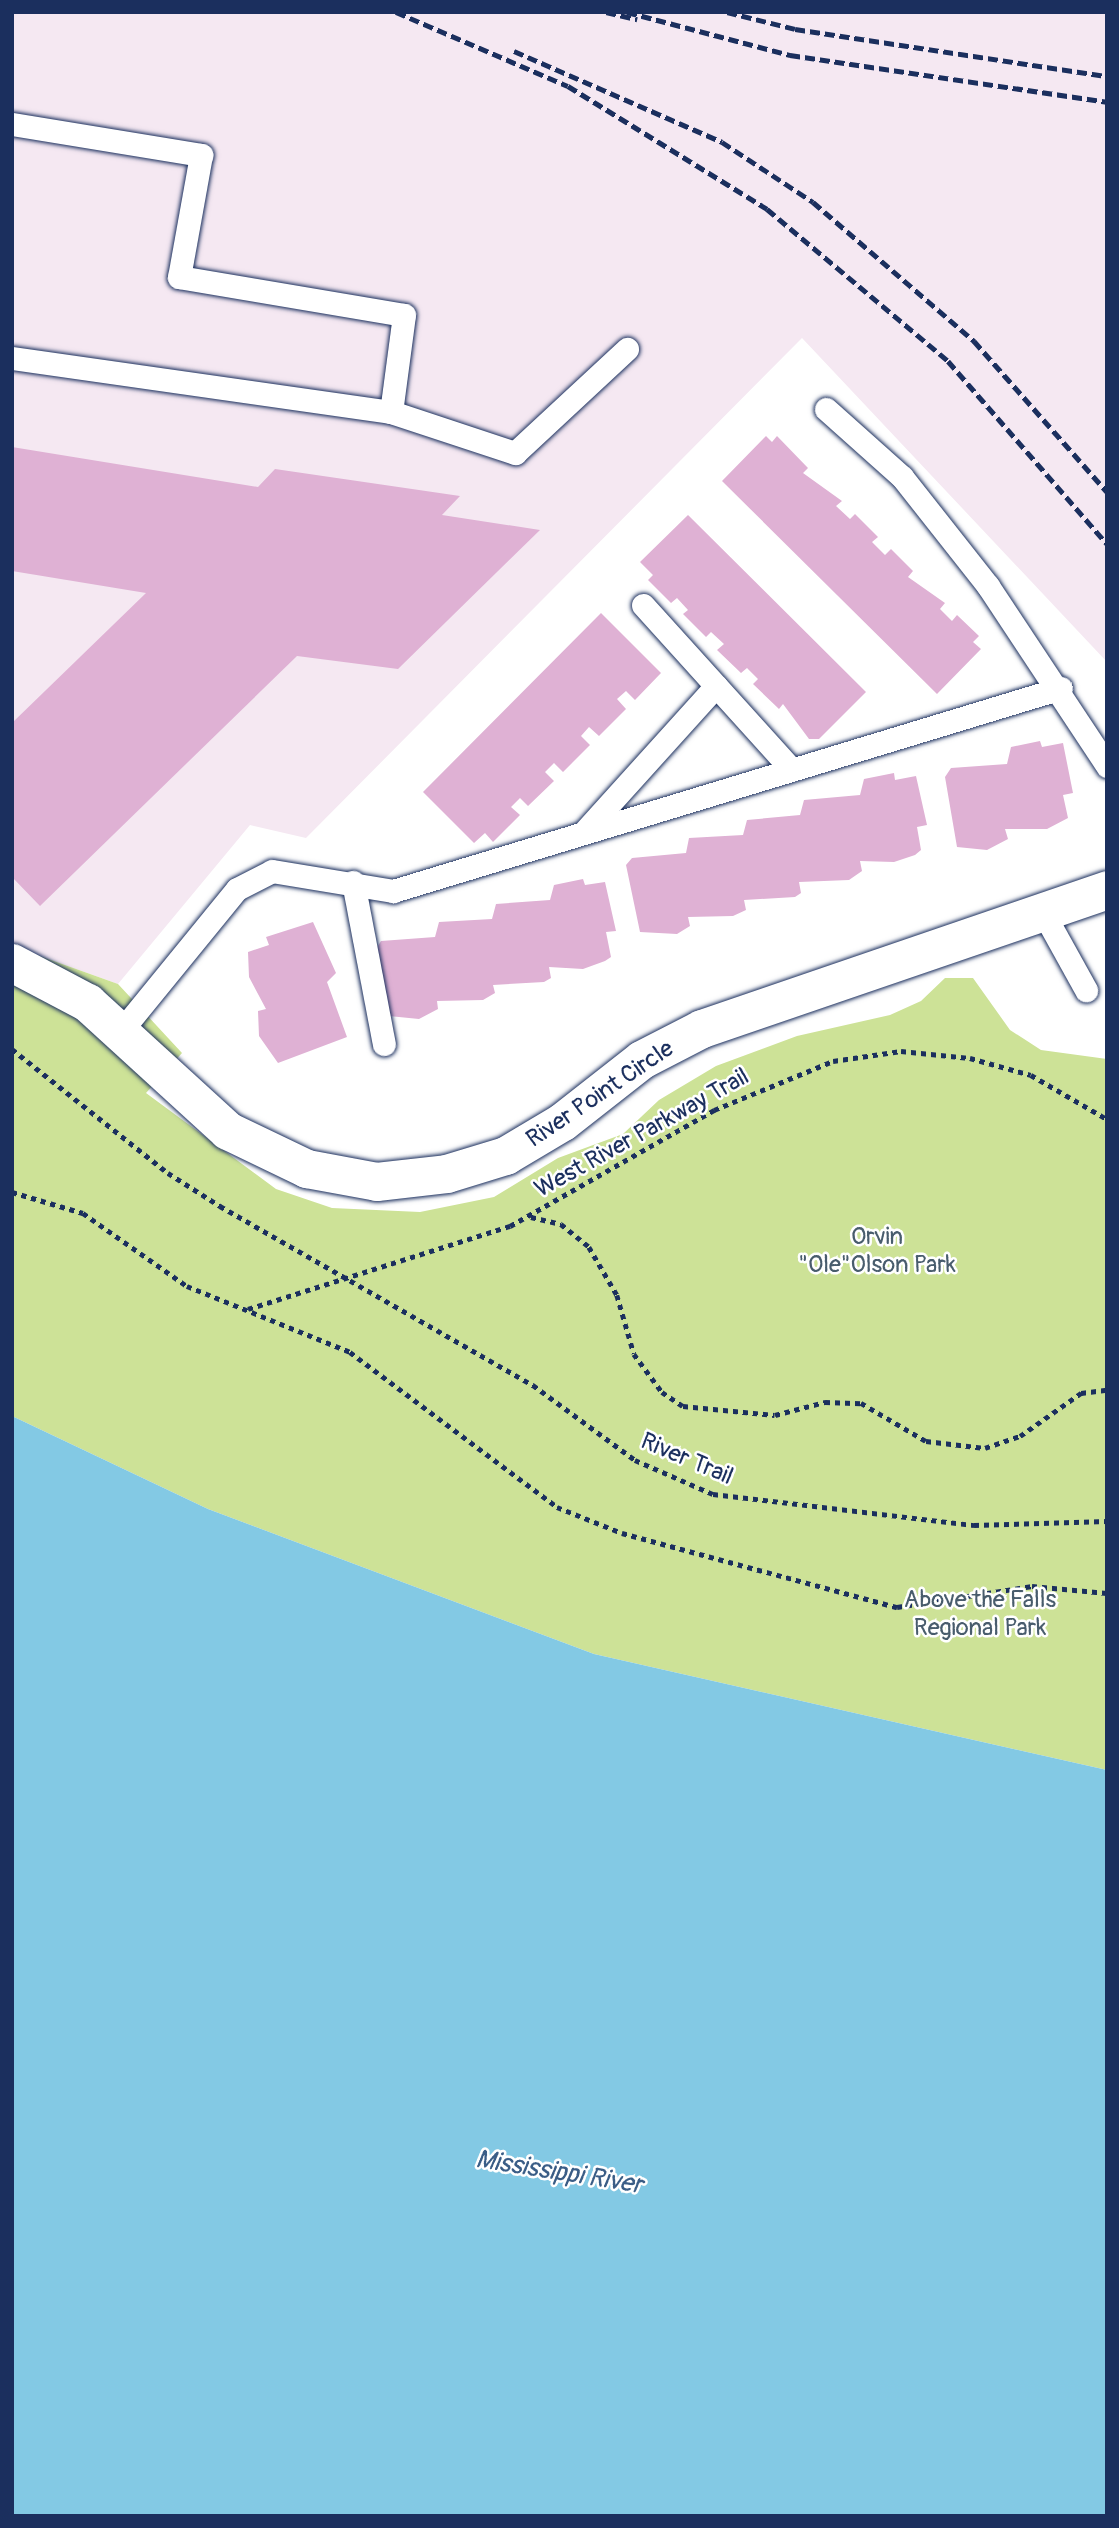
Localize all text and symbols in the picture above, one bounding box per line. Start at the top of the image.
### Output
street label: River Point Circle [521,1034,679,1154]
street label: West River Parkway Trail [530,1062,754,1204]
park label: Orvin "Ole"Olson Park [798,1223,956,1279]
street label: River Trail [636,1427,738,1491]
park label: Above the Falls Regional Park [904,1586,1056,1642]
water label: Mississippi River [474,2144,644,2202]

